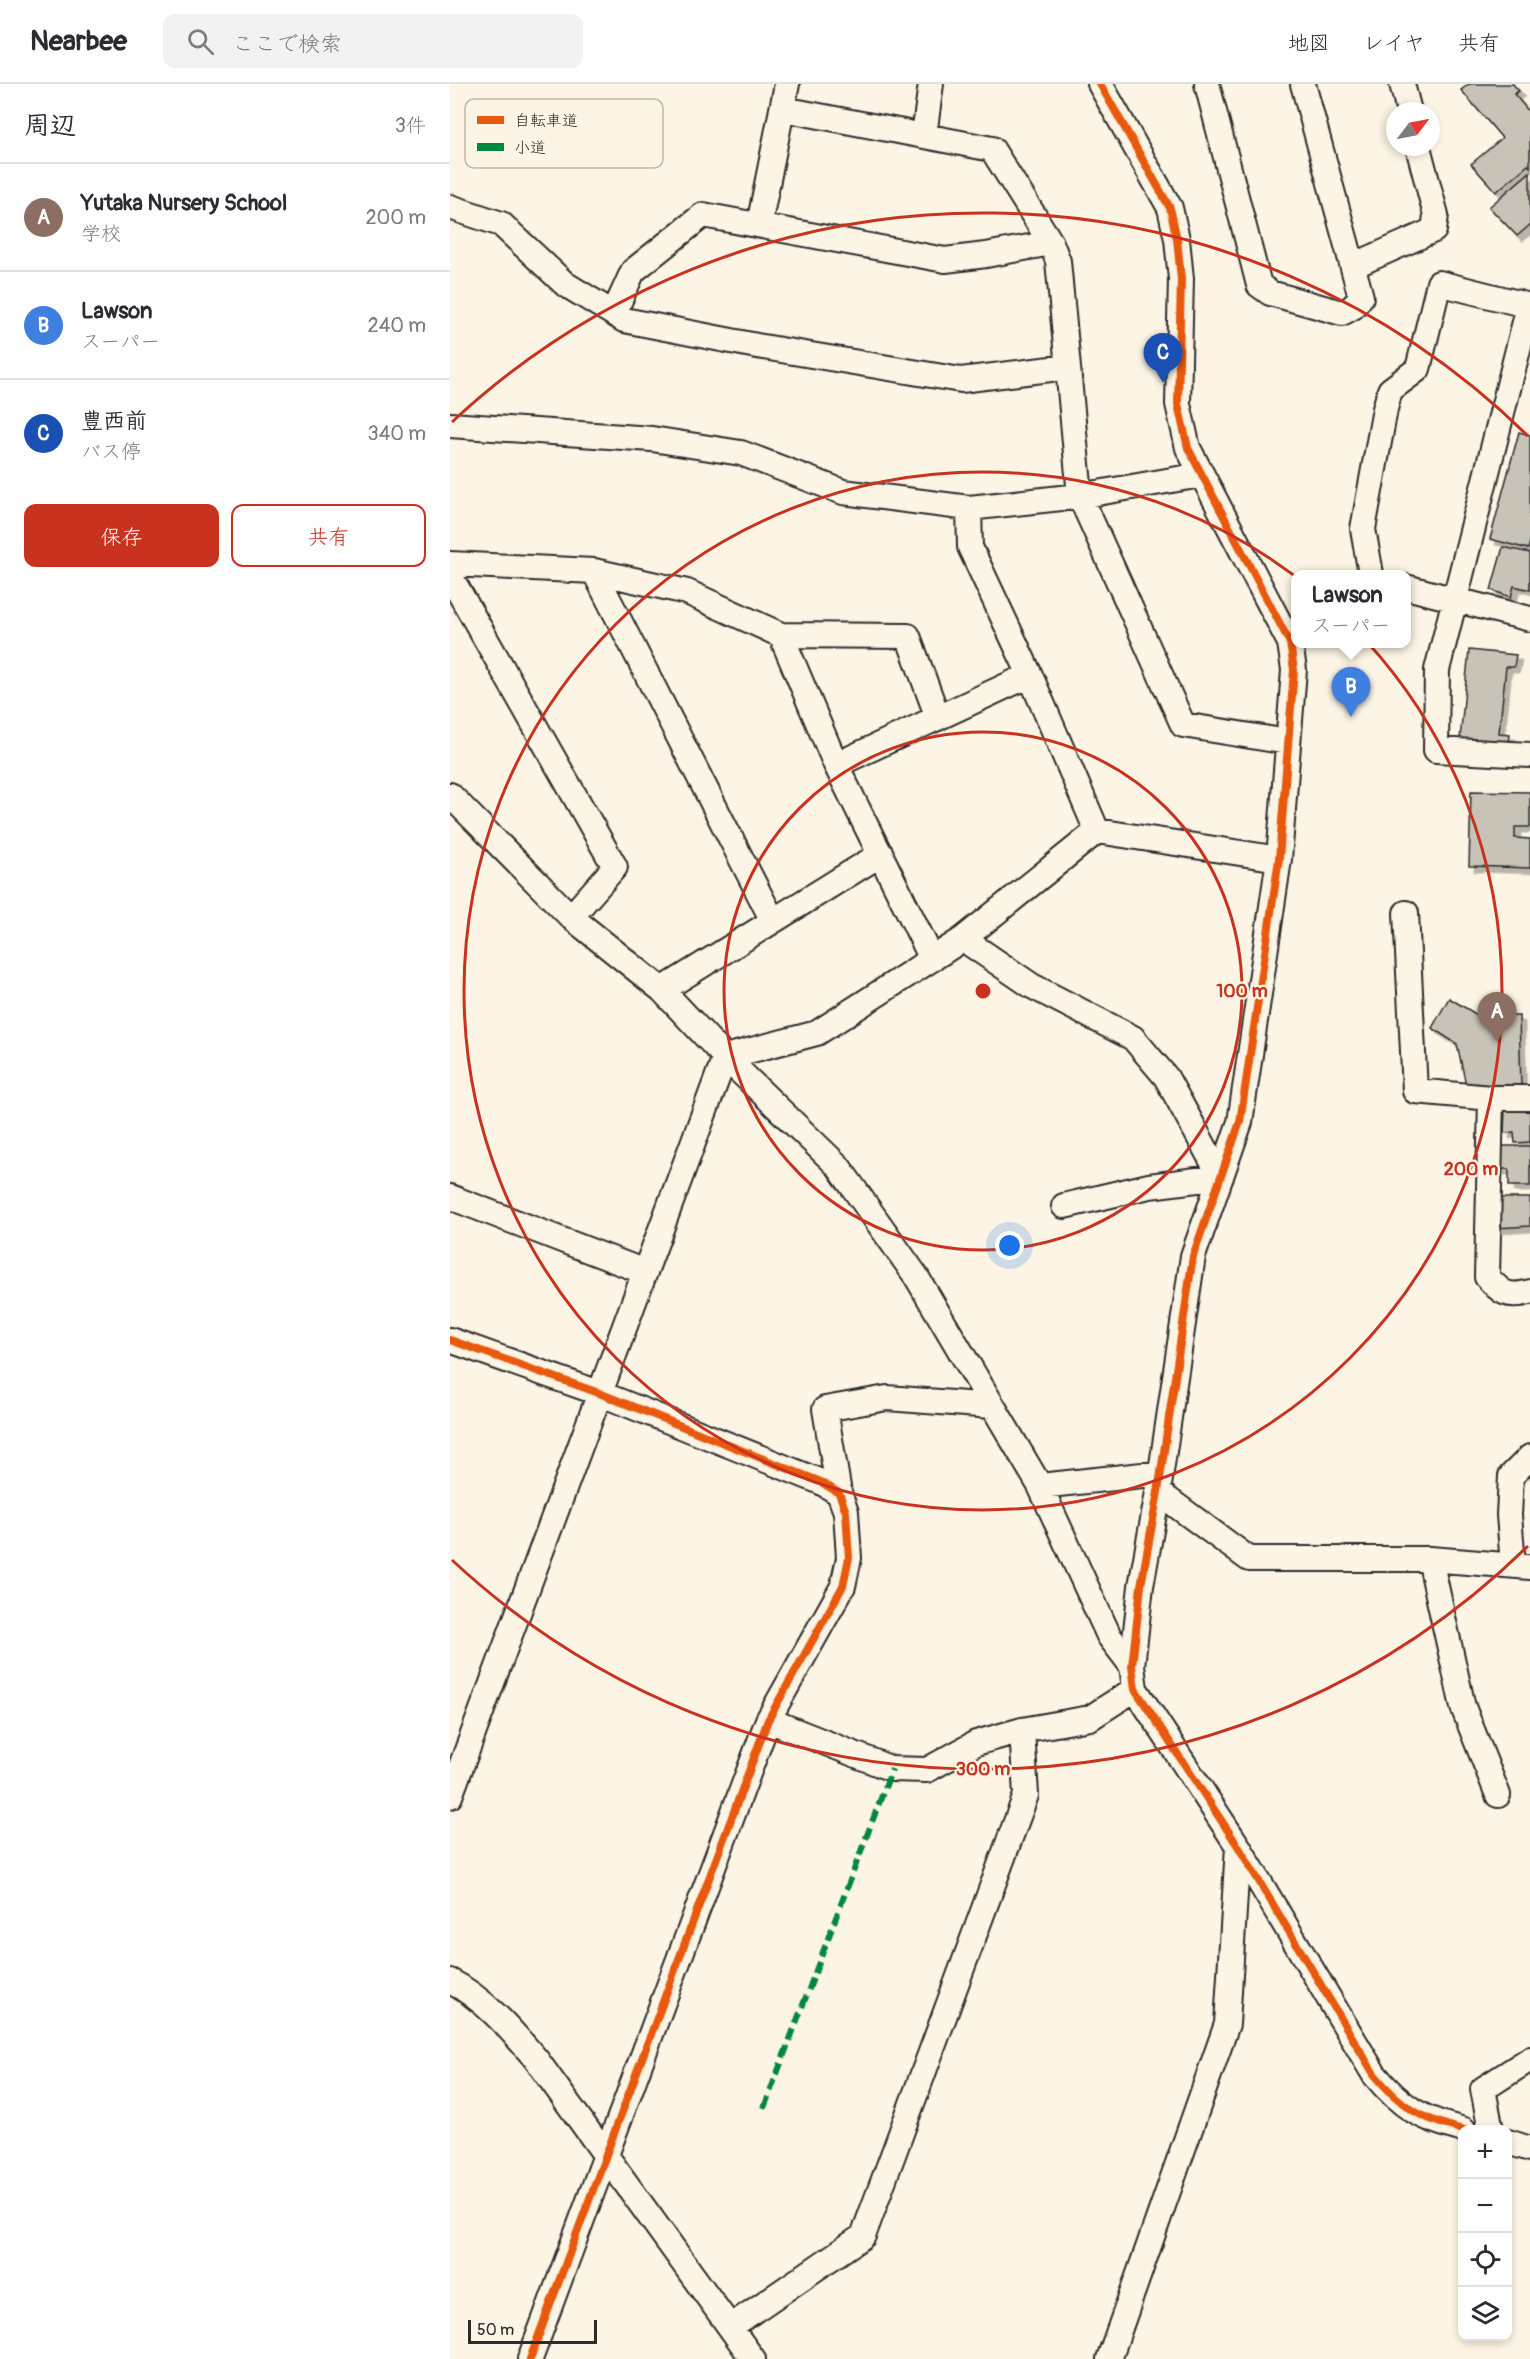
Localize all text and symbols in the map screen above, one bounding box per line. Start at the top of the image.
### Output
search box [163,14,583,68]
text: Nearbee [30,24,127,59]
icon: search [184,25,217,58]
text: ここで検索 [232,30,342,58]
text: 地図 [1288,30,1330,57]
text: レイヤ [1363,30,1425,57]
text: 共有 [1458,30,1500,57]
legend [465,99,663,168]
north arrow [1386,102,1440,156]
text: 周辺 [24,110,76,142]
text: 自転車道 [514,111,578,131]
text: 3件 [395,113,426,138]
text: 小道 [514,138,546,158]
text: Yutaka Nursery School [81,189,287,217]
text: A [37,205,50,230]
text: 200 m [365,205,426,230]
text: 学校 [81,221,121,246]
text: Lawson [81,297,152,325]
text: B [38,313,49,338]
text: 240 m [367,313,426,338]
text: スーパー [81,329,160,354]
pin: C [1144,334,1182,383]
text: 豊西前 [81,407,147,435]
text: C [37,421,50,446]
text: 340 m [367,421,426,446]
text: バス停 [81,439,141,464]
button: 保存 [24,504,219,567]
button: 共有 [231,504,426,567]
popup [1291,570,1411,648]
text: Lawson [1311,581,1383,609]
text: スーパー [1311,613,1391,638]
pin: B [1332,668,1370,717]
text: 100 m [1216,980,1268,1003]
centre of rings [973,981,993,1001]
pin: A [1478,992,1516,1042]
text: 200 m [1444,1158,1498,1181]
your location [995,1231,1024,1260]
text: 300 m [956,1758,1010,1781]
map controls [1458,2125,1512,2341]
button: + [1458,2125,1512,2179]
button: − [1458,2179,1512,2233]
button: locate [1458,2233,1512,2287]
button: layers [1458,2287,1512,2341]
scale bar [468,2317,597,2344]
text: 50 m [477,2320,514,2340]

